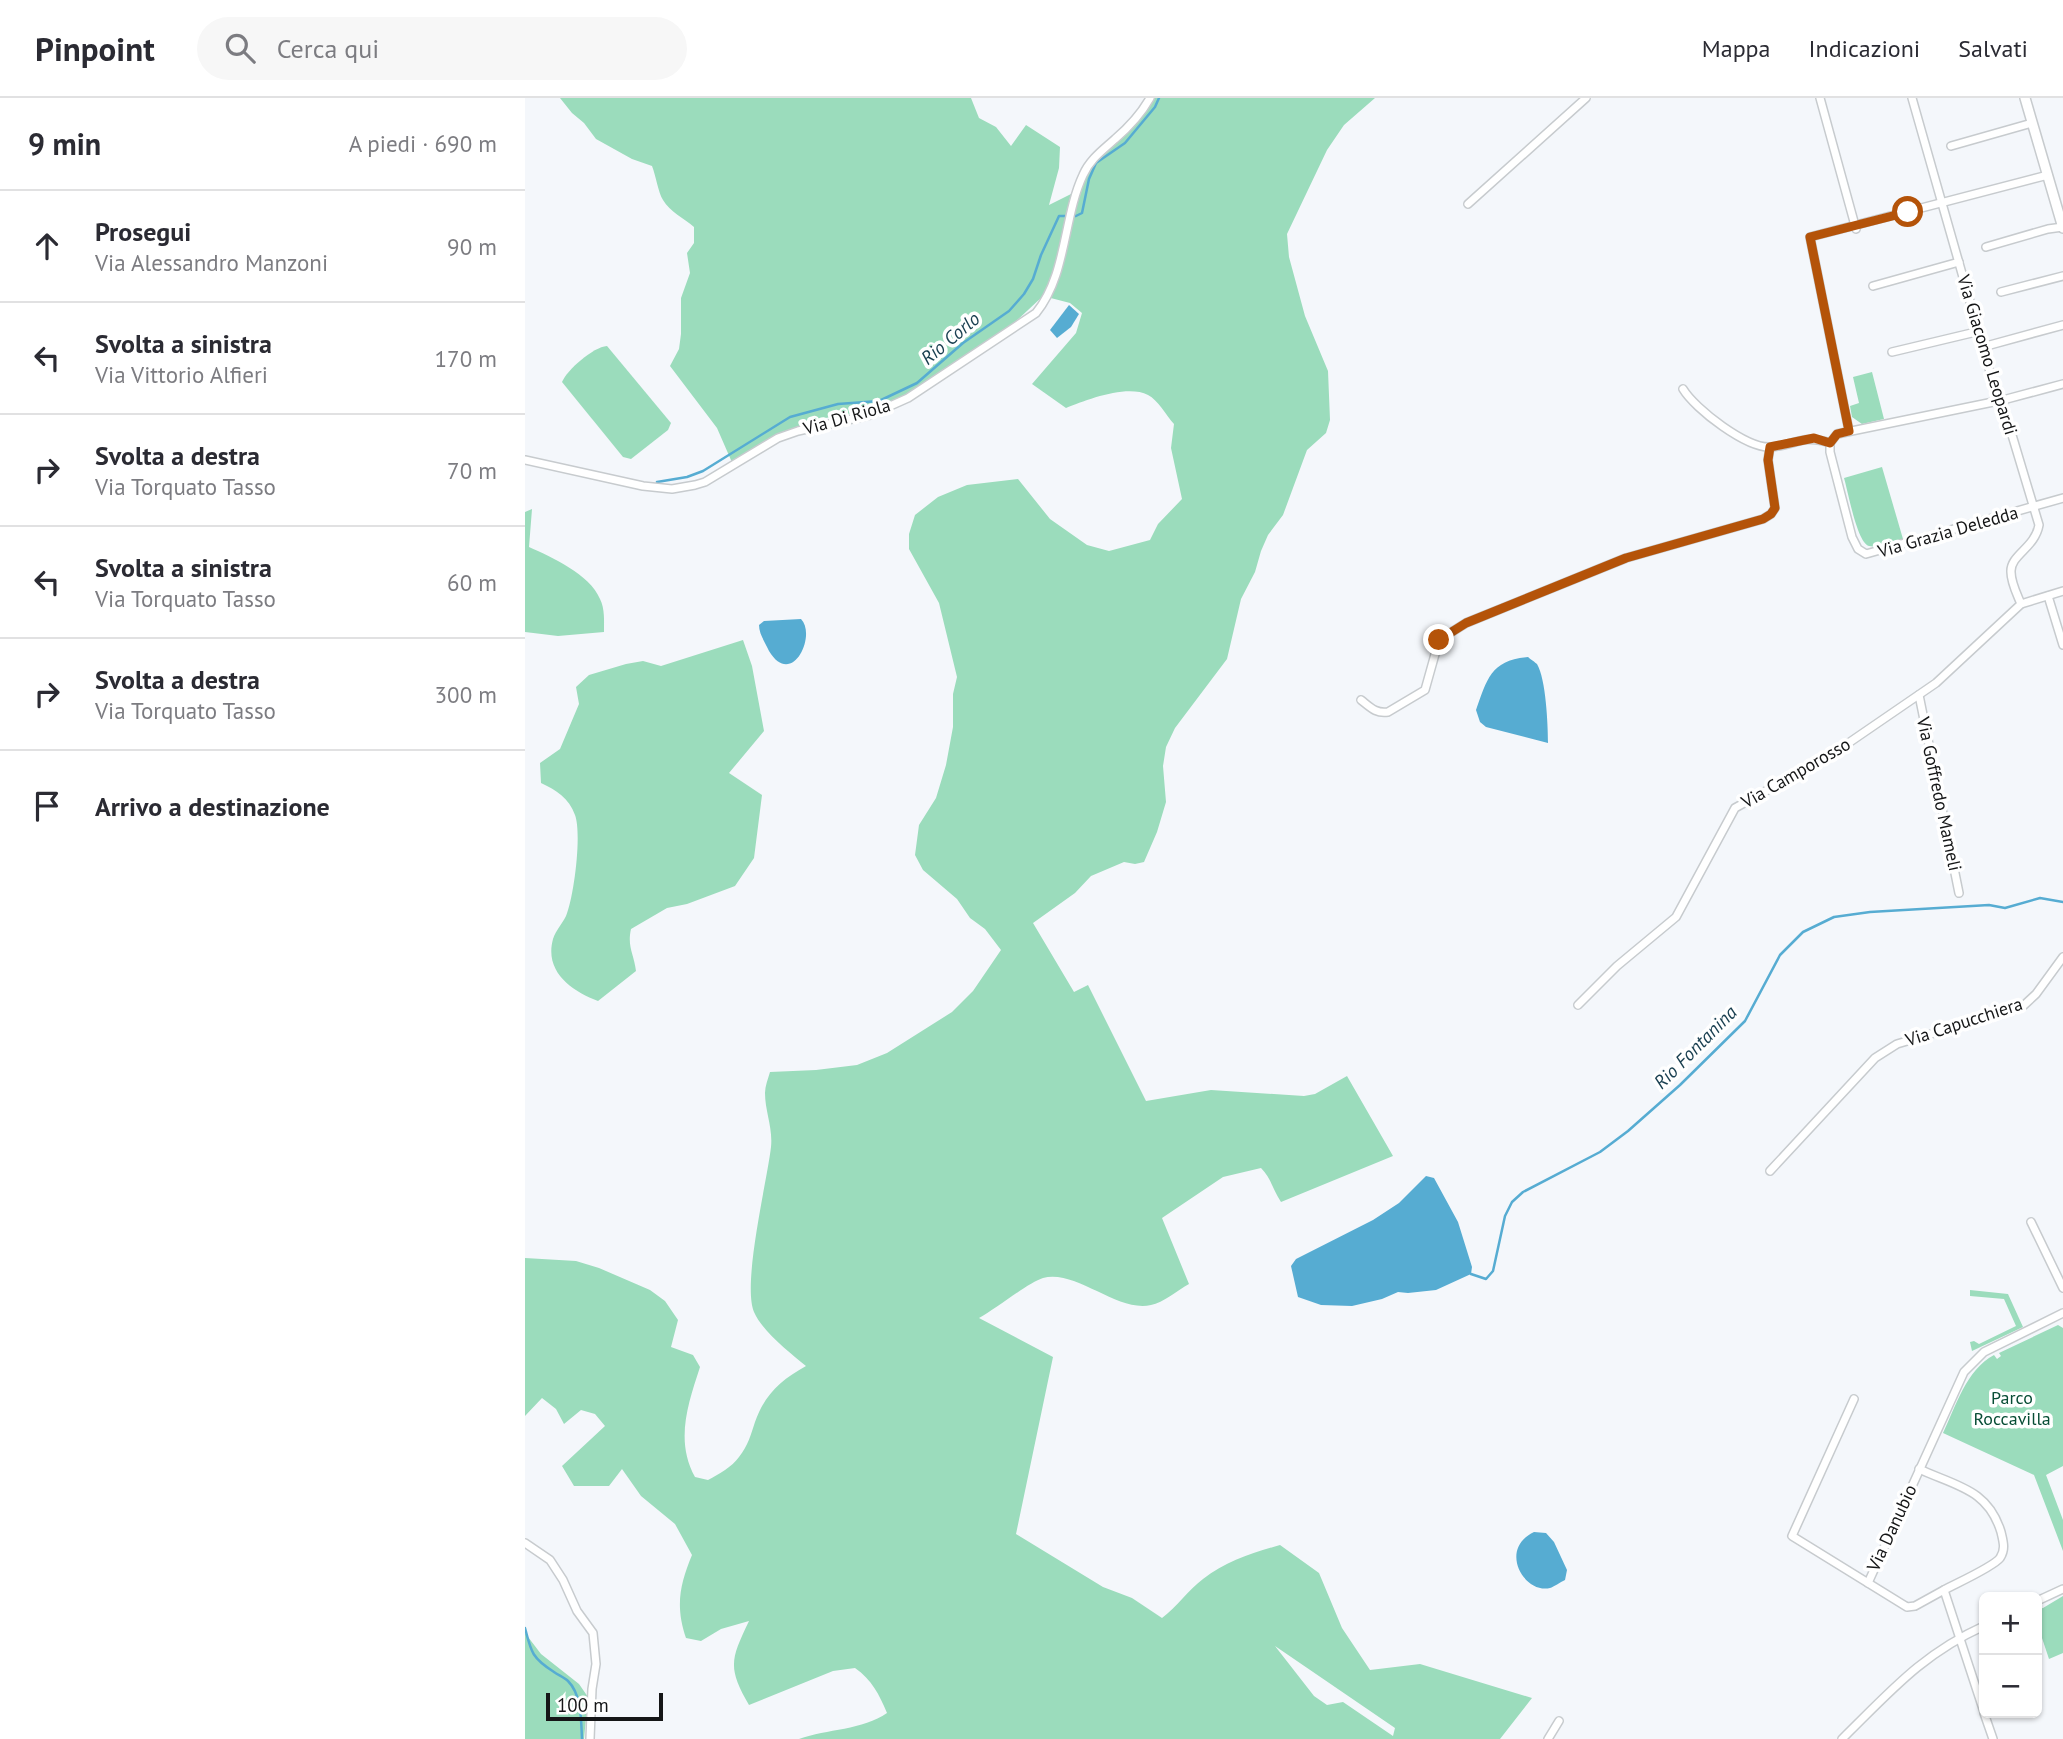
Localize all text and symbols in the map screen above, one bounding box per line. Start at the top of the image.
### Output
search box [197,17,687,80]
text: Pinpoint [35,27,155,70]
icon: search [221,29,259,67]
text: Cerca qui [277,32,379,65]
text: Mappa [1702,33,1771,64]
text: Indicazioni [1809,33,1920,64]
text: Salvati [1958,33,2028,64]
text: 9 min [28,124,101,163]
text: A piedi · 690 m [349,129,497,158]
route start [1892,196,1923,227]
text: Prosegui [95,215,191,248]
icon: ahead [28,227,66,265]
text: 90 m [447,232,497,261]
text: Via Alessandro Manzoni [95,248,328,277]
street label: Via Giacomo Leopardi [1952,271,2023,438]
water label: Rio Corlo [916,306,984,370]
text: Svolta a sinistra [95,327,272,360]
icon: left [28,339,66,377]
text: 170 m [435,344,497,373]
text: Via Vittorio Alfieri [95,360,268,389]
street label: Via Di Riola [800,393,893,440]
text: Svolta a destra [95,439,260,472]
icon: right [28,451,66,489]
text: 70 m [447,456,497,485]
text: Via Torquato Tasso [95,472,276,501]
street label: Via Grazia Deledda [1874,500,2021,563]
text: Svolta a sinistra [95,551,272,584]
icon: left [28,563,66,601]
text: 60 m [447,568,497,597]
text: Via Torquato Tasso [95,584,276,613]
route end [1423,624,1454,655]
text: Svolta a destra [95,663,260,696]
icon: right [28,675,66,713]
text: 300 m [435,680,497,709]
text: Via Torquato Tasso [95,696,276,725]
street label: Via Goffredo Mameli [1912,714,1967,873]
street label: Via Camporosso [1736,732,1854,814]
icon: arrive [28,787,66,825]
text: Arrivo a destinazione [95,790,330,823]
street label: Via Capucchiera [1901,992,2025,1052]
water label: Rio Fontanina [1648,1000,1742,1094]
park label: Parco Roccavilla [1973,1386,2051,1430]
street label: Via Danubio [1861,1481,1922,1576]
map controls [1979,1592,2042,1718]
button: + [1979,1592,2042,1655]
button: − [1979,1655,2042,1718]
scale bar [546,1690,663,1722]
text: 100 m [557,1693,609,1717]

